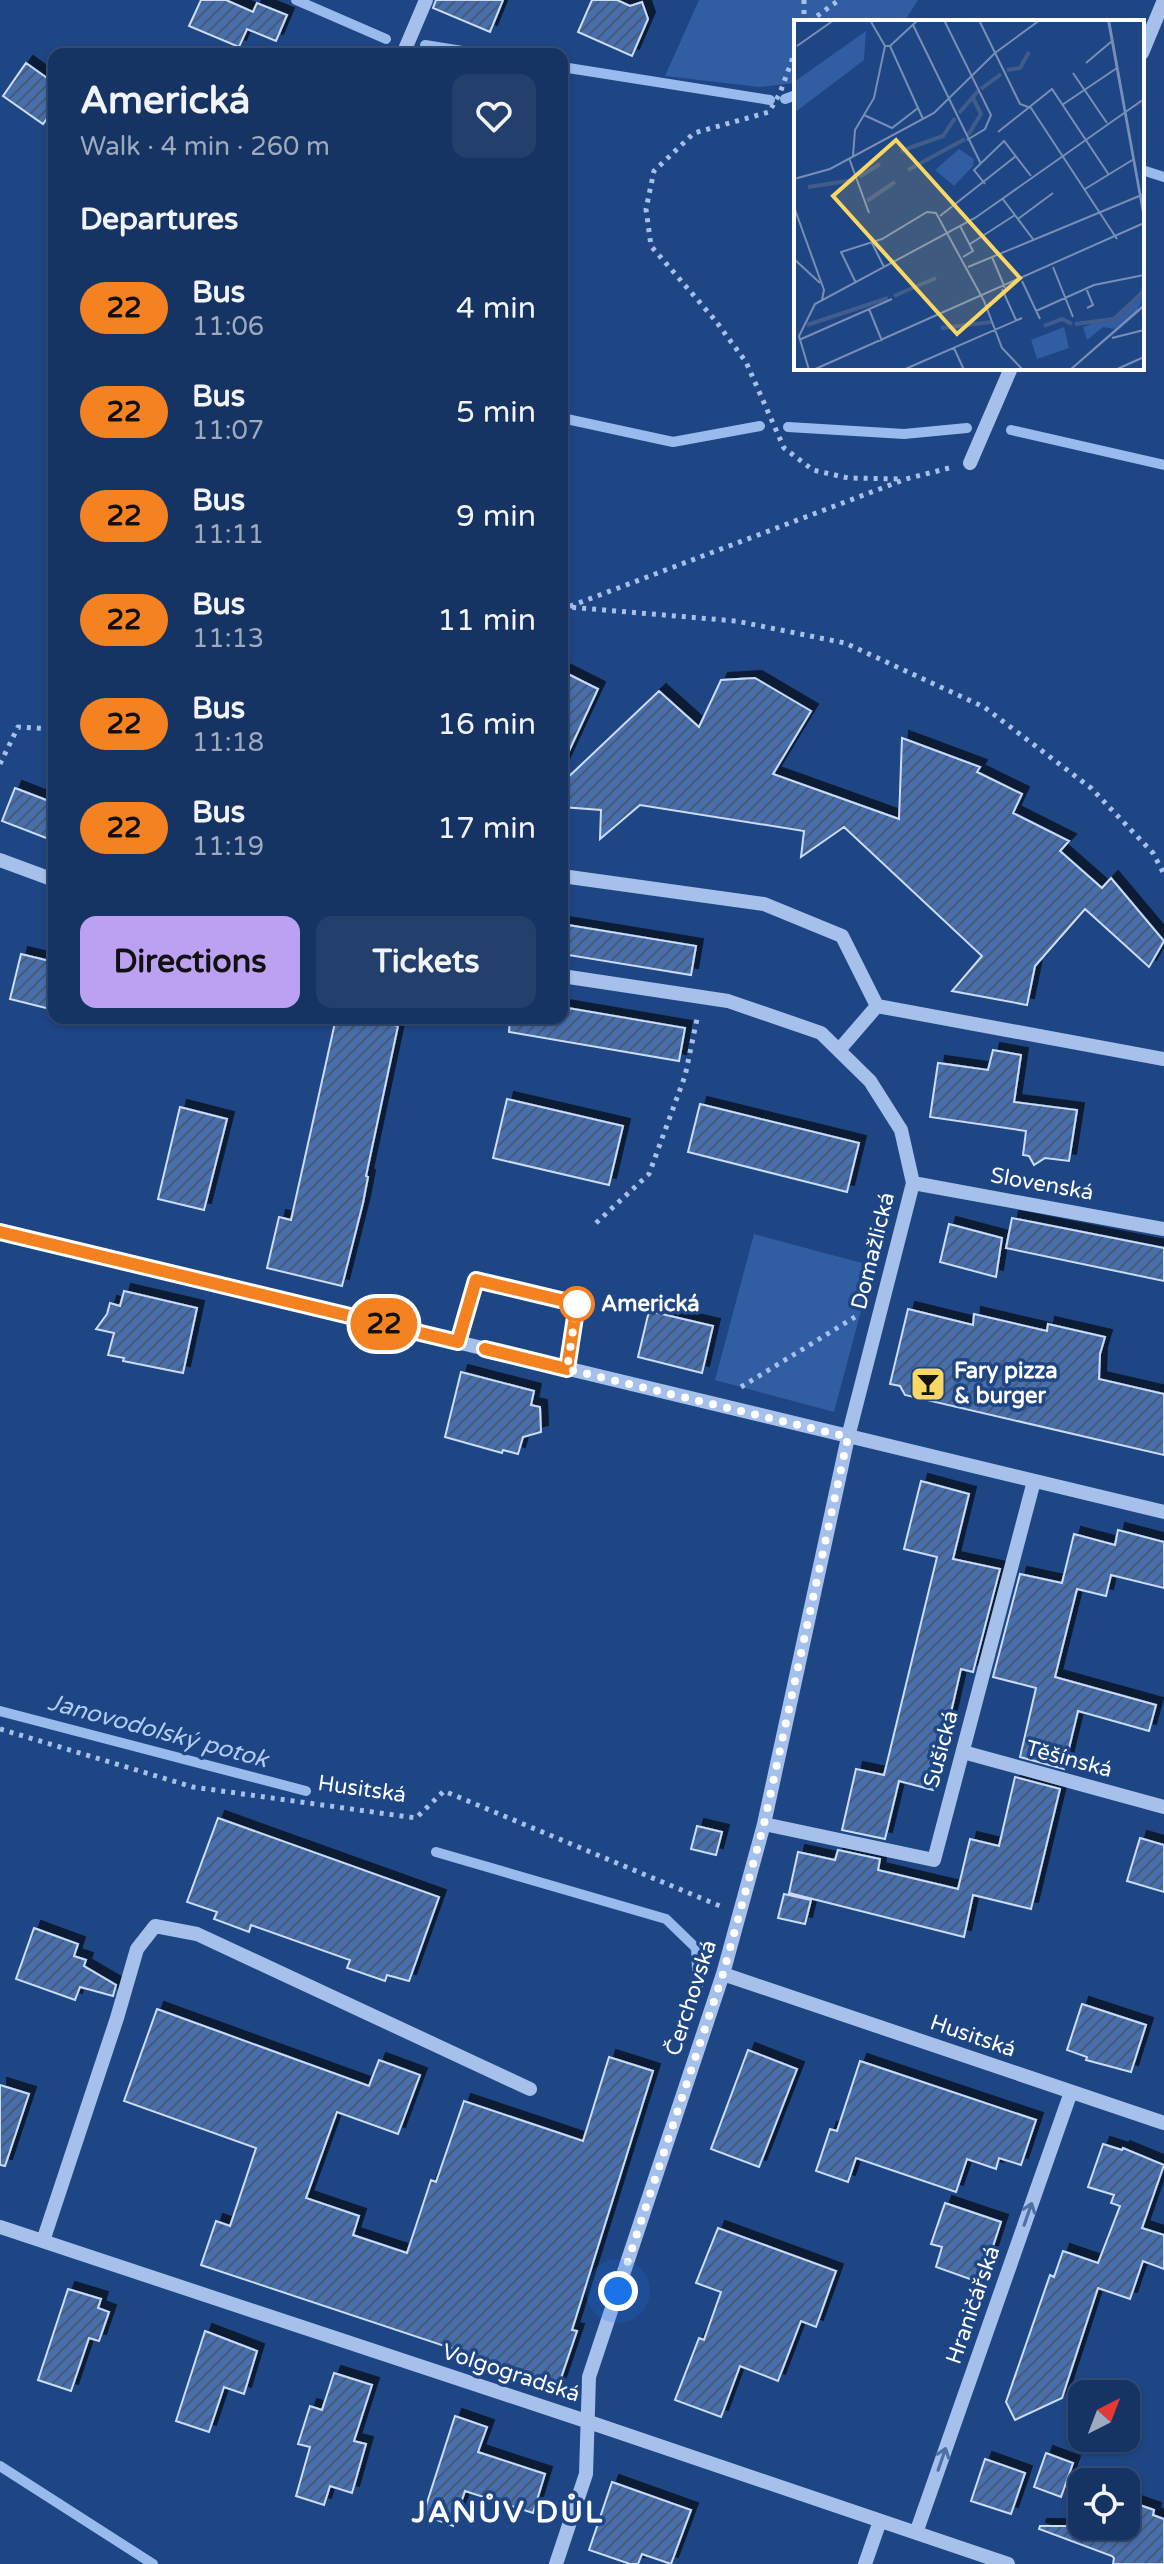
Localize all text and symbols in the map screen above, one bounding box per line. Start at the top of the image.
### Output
inset map [794,20,1144,370]
button: heart [452,74,536,158]
text: Americká [80,78,250,124]
text: Walk · 4 min · 260 m [80,131,330,162]
text: Departures [80,201,238,238]
text: Bus [192,274,245,311]
text: 4 min [456,290,536,327]
text: 22 [106,291,142,325]
text: 11:06 [192,311,264,342]
text: Bus [192,378,245,415]
text: 5 min [456,394,536,431]
text: 22 [106,395,142,429]
text: 11:07 [192,415,264,446]
text: Bus [192,482,245,519]
text: 9 min [456,498,536,535]
text: 22 [106,499,142,533]
text: 11:11 [192,519,264,550]
text: Bus [192,586,245,623]
text: 11 min [437,602,536,639]
text: 22 [106,603,142,637]
text: 11:13 [192,623,264,654]
text: Bus [192,690,245,727]
text: 16 min [437,706,536,743]
text: 22 [106,707,142,741]
text: 11:18 [192,727,264,758]
text: Bus [192,794,245,831]
text: 17 min [437,810,536,847]
text: 22 [106,811,142,845]
text: 11:19 [192,831,264,862]
button: Directions [80,916,300,1008]
button: Tickets [316,916,536,1008]
street label: Slovenská [988,1162,1096,1206]
street label: Domažlická [846,1190,900,1312]
marker: Americká [560,1287,594,1321]
place label: Americká [601,1291,700,1317]
line badge: 22 [348,1298,420,1350]
text: 22 [366,1307,402,1341]
place label: Fary pizza & burger [954,1358,1058,1409]
bar icon: Fary pizza & burger [909,1365,947,1403]
water label: Janovodolský potok [45,1688,273,1775]
street label: Sušická [918,1708,964,1790]
street label: Těšínská [1023,1735,1115,1783]
street label: Husitská [316,1770,408,1808]
street label: Čerchovská [659,1937,722,2059]
street label: Husitská [927,2009,1019,2063]
one-way arrow [1022,2202,1036,2227]
street label: Hraničářská [941,2242,1005,2368]
your location [598,2271,638,2311]
street label: Volgogradská [439,2338,583,2408]
north arrow [1068,2380,1140,2452]
map controls [1068,2380,1140,2540]
one-way arrow [935,2447,950,2472]
button: locate [1068,2468,1140,2540]
district label: JANŮV DŮL [411,2493,604,2531]

